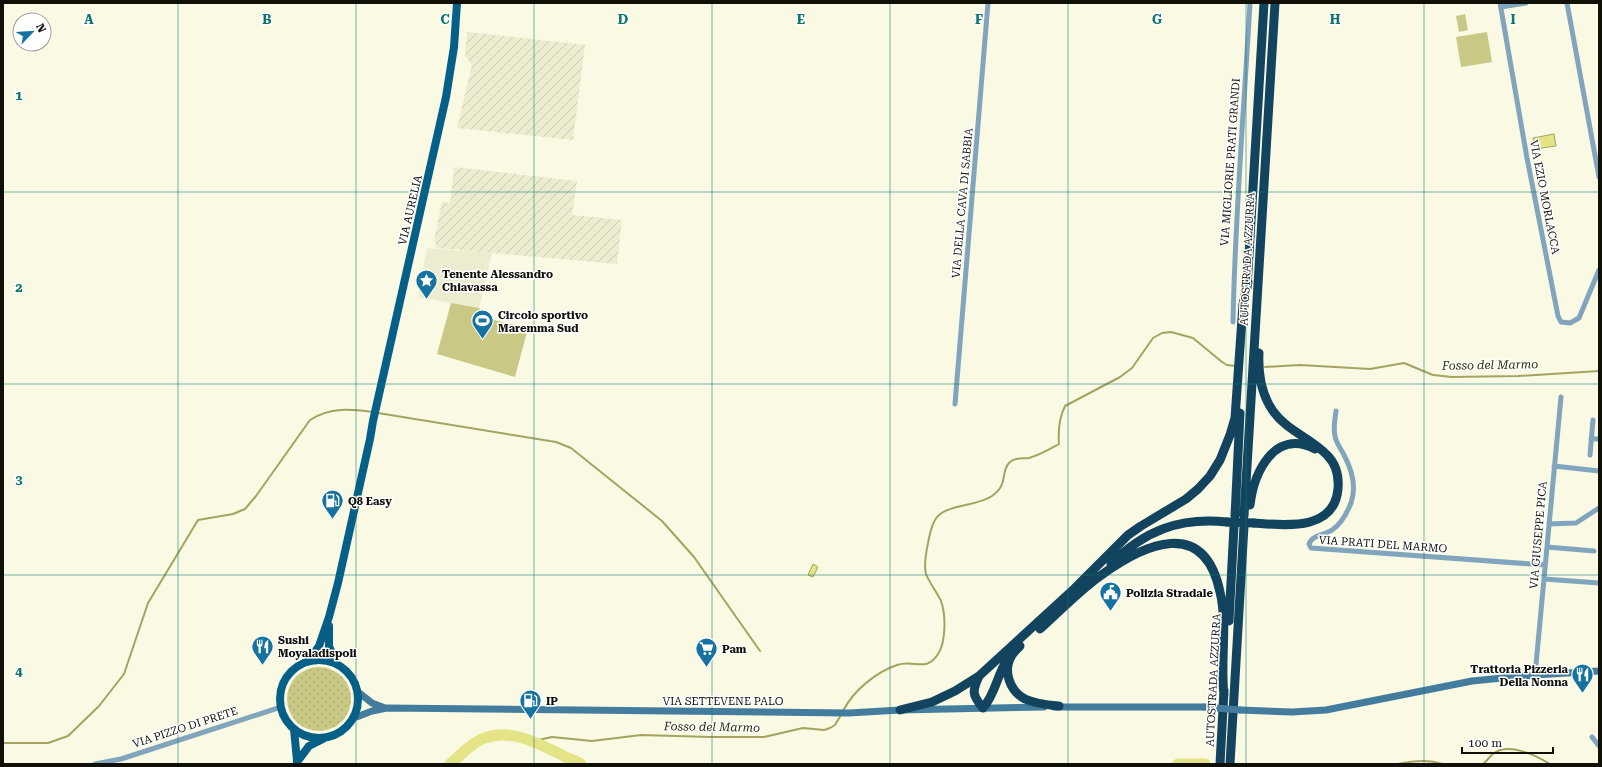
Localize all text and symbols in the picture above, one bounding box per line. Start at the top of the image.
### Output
north arrow [12,12,52,52]
text: A [84,12,94,27]
text: B [262,12,272,27]
text: C [440,12,450,27]
text: D [618,12,628,27]
text: E [797,12,805,27]
text: F [975,12,983,27]
text: G [1152,12,1162,27]
text: H [1330,12,1341,27]
text: I [1510,12,1516,27]
text: N [33,21,49,35]
street label: VIA MIGLIORIE PRATI GRANDI [1218,78,1243,246]
text: 1 [15,88,23,103]
street label: VIA DELLA CAVA DI SABBIA [949,127,976,279]
street label: VIA EZIO MORLACCA [1527,139,1562,256]
street label: VIA AURELIA [396,173,425,247]
street label: AUTOSTRADA AZZURRA [1238,192,1257,326]
place icon: Tenente Alessandro Chiavassa [414,267,440,300]
place label: Tenente Alessandro Chiavassa [442,268,553,294]
text: 2 [15,280,23,295]
sports icon: Circolo sportivo Maremma Sud [469,308,495,341]
place label: Circolo sportivo Maremma Sud [498,309,588,335]
water label: Fosso del Marmo [1441,357,1538,373]
text: 3 [15,472,23,487]
street label: VIA GIUSEPPE PICA [1527,480,1550,589]
fuel station icon: Q8 Easy [320,488,346,521]
place label: Q8 Easy [348,495,392,508]
street label: VIA PRATI DEL MARMO [1318,534,1448,555]
public building icon: Polizia Stradale [1098,580,1124,613]
place label: Polizia Stradale [1126,587,1213,600]
street label: AUTOSTRADA AZZURRA [1204,613,1223,747]
restaurant icon: Sushi Moyaladispoli [249,633,275,666]
place label: Sushi Moyaladispoli [278,634,357,660]
supermarket icon: Pam [693,636,719,669]
place label: Pam [722,643,747,656]
restaurant icon: Trattoria Pizzeria Della Nonna [1570,662,1596,695]
place label: Trattoria Pizzeria Della Nonna [1470,663,1569,689]
text: 4 [15,664,23,679]
fuel station icon: IP [518,688,544,721]
place label: IP [546,695,558,708]
street label: VIA SETTEVENE PALO [662,695,784,708]
street label: VIA PIZZO DI PRETE [131,704,239,751]
water label: Fosso del Marmo [663,719,760,735]
scale bar [1462,729,1553,755]
text: 100 m [1468,736,1502,750]

